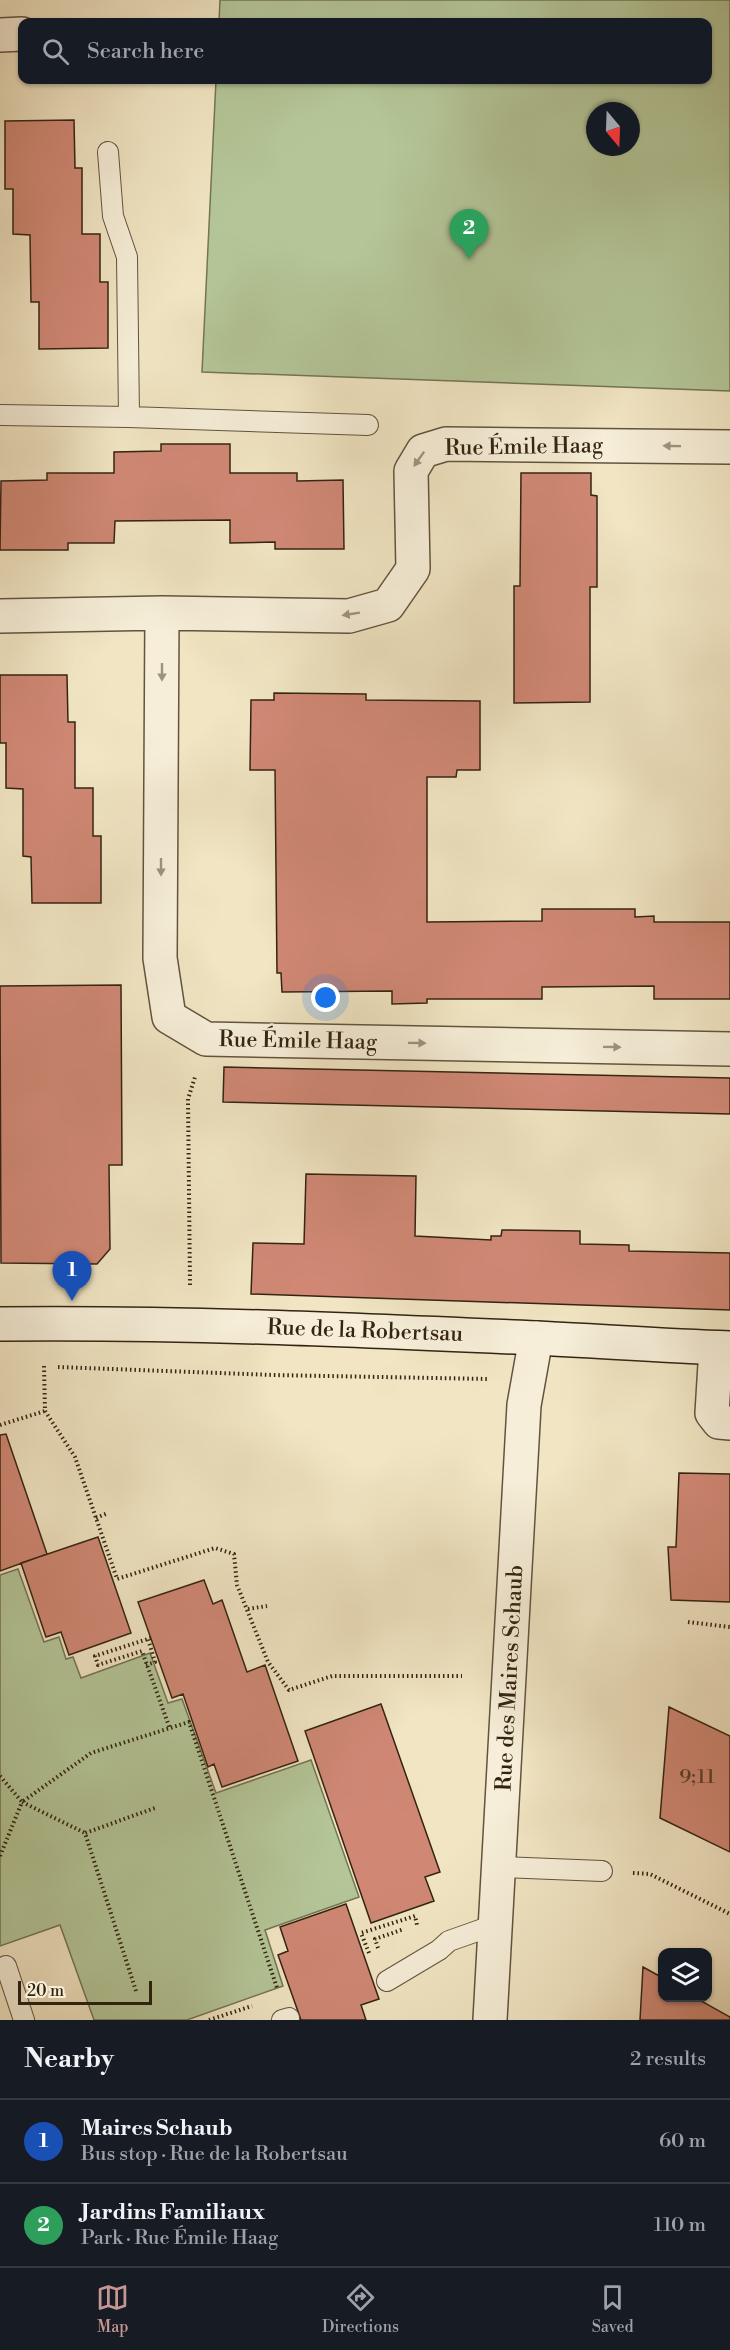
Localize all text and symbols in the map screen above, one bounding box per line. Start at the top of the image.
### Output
search box [18,18,712,84]
icon: search [39,35,72,68]
text: Search here [87,38,204,65]
north arrow [586,102,640,156]
pin: 2 [450,210,488,259]
street label: Rue Émile Haag [444,431,604,462]
one-way arrow [662,442,681,451]
one-way arrow [413,451,425,467]
one-way arrow [341,609,360,618]
one-way arrow [157,662,167,681]
one-way arrow [156,857,166,876]
your location [311,983,340,1012]
street label: Rue Émile Haag [218,1025,378,1056]
one-way arrow [407,1038,426,1048]
one-way arrow [602,1042,621,1052]
pin: 1 [52,1252,92,1301]
street label: Rue de la Robertsau [267,1314,464,1348]
street label: Rue des Maires Schaub [491,1564,529,1792]
house number: 9;11 [679,1765,715,1790]
map controls [658,1948,712,2002]
button: layers [658,1948,712,2002]
scale bar [18,1978,152,2006]
text: 20 m [27,1981,64,2001]
text: Nearby [24,2043,114,2075]
text: 2 results [630,2047,706,2072]
text: Maires Schaub [81,2115,233,2142]
text: 1 [39,2129,48,2154]
text: 60 m [659,2129,706,2154]
text: Bus stop · Rue de la Robertsau [81,2142,348,2167]
text: Jardins Familiaux [81,2199,265,2226]
text: 2 [37,2213,50,2238]
text: 110 m [654,2213,706,2238]
text: Park · Rue Émile Haag [81,2226,278,2251]
tab: Map [96,2281,129,2337]
tab: Directions [322,2281,399,2337]
tab: Saved [592,2281,634,2337]

